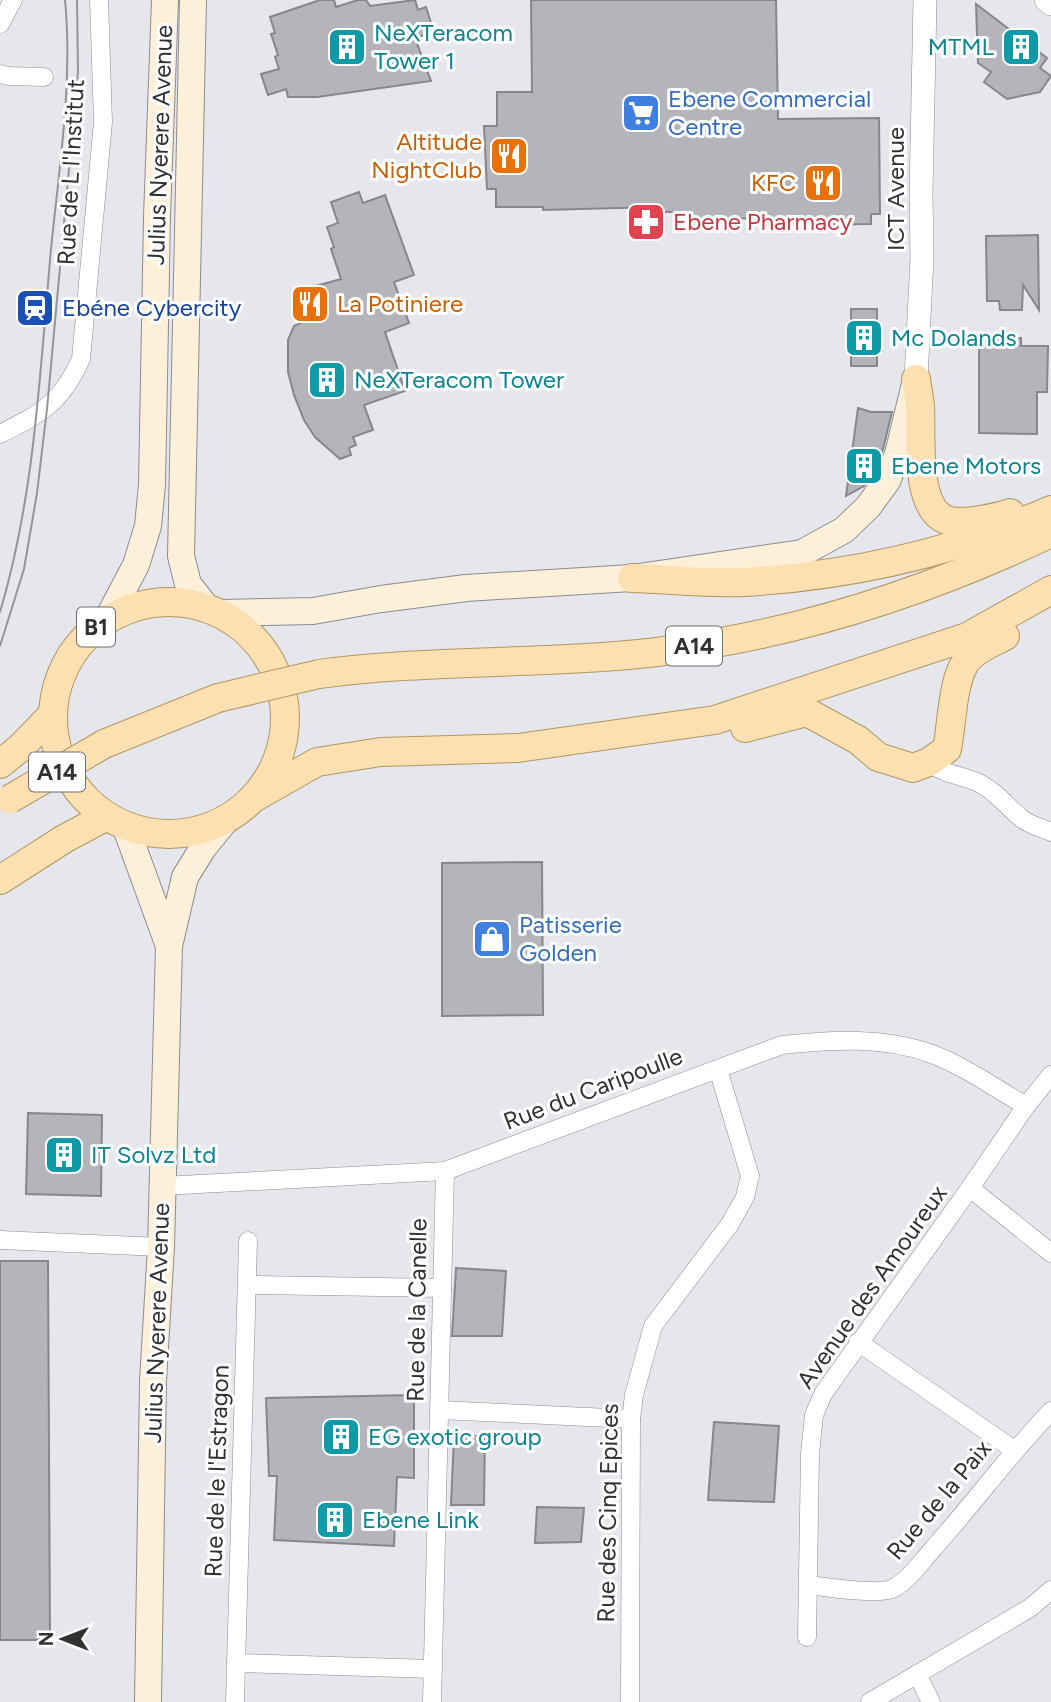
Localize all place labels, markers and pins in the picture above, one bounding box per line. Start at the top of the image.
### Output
place label: NeXTeracom Tower 1 [374,18,513,75]
building icon: NeXTeracom Tower 1 [326,26,368,68]
building icon: MTML [1000,26,1042,68]
place label: MTML [928,32,995,61]
place label: Ebene Commercial Centre [668,84,871,141]
supermarket icon: Ebene Commercial Centre [620,92,662,134]
place label: Altitude NightClub [371,127,482,184]
restaurant icon: Altitude NightClub [488,135,530,177]
restaurant icon: KFC [802,162,844,204]
place label: KFC [751,168,796,197]
pharmacy icon: Ebene Pharmacy [625,201,667,243]
place label: Ebene Pharmacy [673,207,853,236]
restaurant icon: La Potiniere [289,283,331,325]
station icon: Ebéne Cybercity [14,287,56,329]
place label: La Potiniere [337,289,463,318]
place label: Ebéne Cybercity [62,293,242,322]
building icon: Mc Dolands [843,317,885,359]
place label: Mc Dolands [891,323,1017,352]
building icon: NeXTeracom Tower [306,359,348,401]
place label: NeXTeracom Tower [354,365,564,394]
building icon: Ebene Motors [843,445,885,487]
place label: Ebene Motors [891,451,1041,480]
place label: Patisserie Golden [519,910,622,967]
shop icon: Patisserie Golden [471,918,513,960]
building icon: IT Solvz Ltd [43,1134,85,1176]
place label: IT Solvz Ltd [91,1140,216,1169]
building icon: EG exotic group [320,1416,362,1458]
place label: EG exotic group [368,1422,542,1451]
building icon: Ebene Link [314,1499,356,1541]
place label: Ebene Link [362,1505,479,1534]

